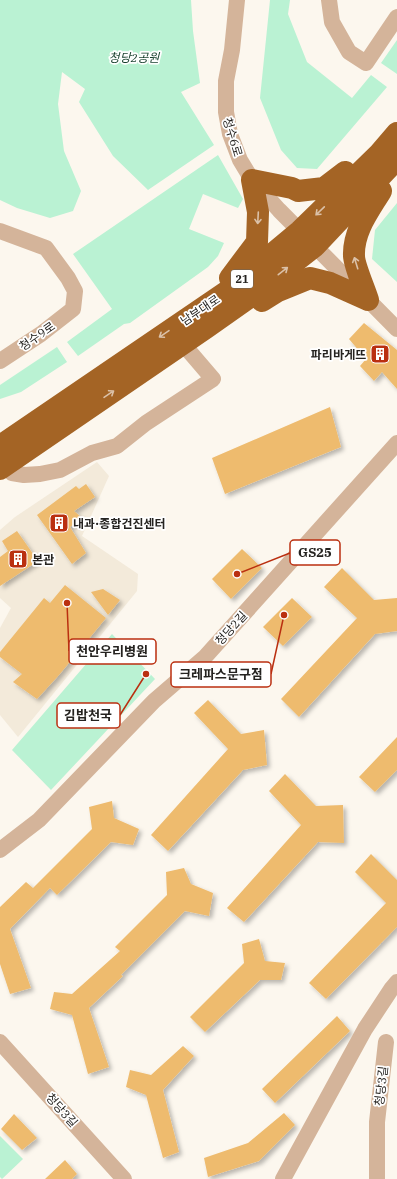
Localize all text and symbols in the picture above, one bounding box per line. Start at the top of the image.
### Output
park label: 청당2공원 [109,50,160,65]
street label: 청수6로 [220,116,246,158]
one-way arrow [315,206,325,216]
one-way arrow [254,211,262,224]
one-way arrow [352,257,359,270]
one-way arrow [278,266,289,275]
road number: 21 [231,270,253,288]
street label: 남부대로 [177,291,223,329]
street label: 청수9로 [16,318,58,354]
one-way arrow [158,330,169,339]
building icon: 파리바게뜨 [369,343,391,365]
place label: 파리바게뜨 [311,347,366,362]
one-way arrow [103,390,114,398]
building icon: 내과·종합건진센터 [48,512,70,534]
place label: 내과·종합건진센터 [73,516,166,531]
callout: GS25 [290,540,340,565]
text: GS25 [298,544,332,561]
building icon: 본관 [7,548,29,570]
place label: 본관 [32,552,54,567]
street label: 청당2길 [212,608,250,648]
callout: 천안우리병원 [69,639,156,664]
text: 천안우리병원 [76,643,148,660]
callout: 크레파스문구점 [171,662,271,687]
text: 크레파스문구점 [179,666,263,683]
callout: 김밥천국 [57,703,120,728]
text: 김밥천국 [64,707,112,724]
street label: 청당3길 [371,1065,391,1107]
street label: 청당3길 [43,1090,81,1130]

